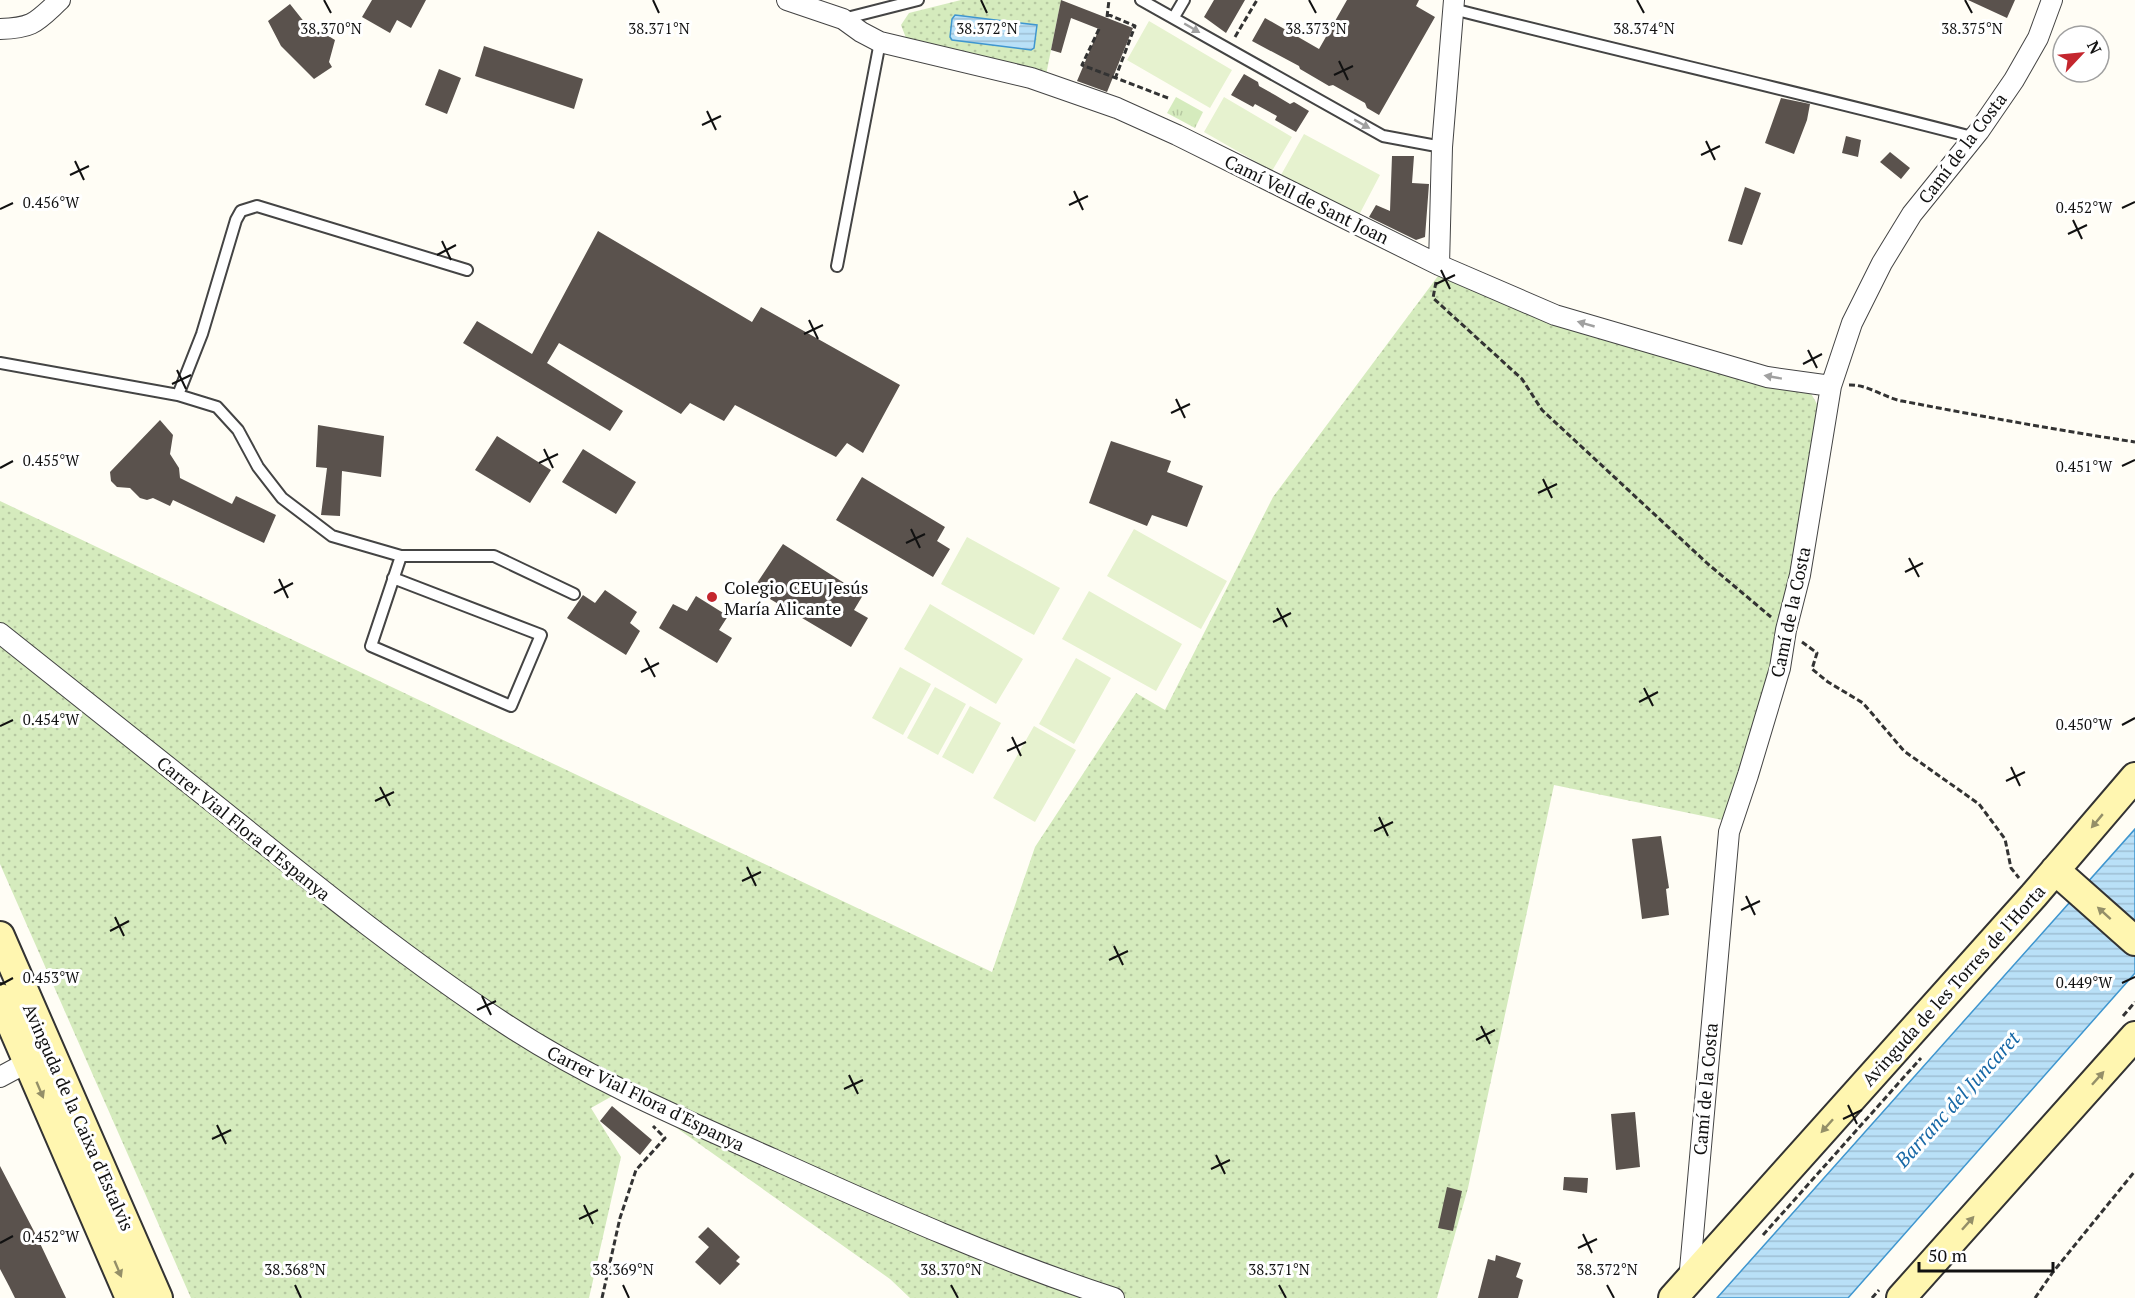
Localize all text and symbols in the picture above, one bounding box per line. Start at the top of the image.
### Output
text: 38.370°N [300,18,362,38]
text: 38.371°N [628,18,690,38]
text: 38.372°N [956,18,1018,38]
text: 38.373°N [1285,18,1347,38]
text: 38.374°N [1613,18,1675,38]
text: 38.375°N [1941,18,2003,38]
one-way arrow [1184,23,1201,33]
north arrow [2051,24,2111,84]
text: N [2082,37,2107,58]
street label: Camí de la Costa [1912,88,2012,208]
one-way arrow [1354,119,1371,129]
street label: Camí Vell de Sant Joan [1221,149,1394,249]
text: 0.456°W [23,192,80,212]
text: 0.452°W [2056,197,2113,217]
one-way arrow [1577,319,1595,328]
one-way arrow [1764,372,1783,381]
text: 0.455°W [23,450,80,470]
text: 0.451°W [2056,456,2113,476]
street label: Camí de la Costa [1764,544,1816,680]
place label: Colegio CEU Jesús María Alicante [724,575,868,620]
marker: Colegio CEU Jesús María Alicante [705,590,719,604]
text: 0.454°W [23,709,80,729]
text: 0.450°W [2056,714,2113,734]
street label: Carrer Vial Flora d'Espanya [152,750,336,906]
one-way arrow [2091,813,2104,828]
street label: Avinguda de les Torres de l'Horta [1856,879,2050,1091]
one-way arrow [2097,907,2112,920]
text: 0.453°W [23,967,80,987]
text: 0.449°W [2056,972,2113,992]
street label: Avinguda de la Caixa d'Estalvis [18,1000,140,1234]
street label: Camí de la Costa [1687,1022,1723,1156]
water label: Barranc del Juncaret [1888,1024,2026,1174]
street label: Carrer Vial Flora d'Espanya [543,1040,749,1156]
one-way arrow [2091,1071,2104,1086]
one-way arrow [35,1082,45,1100]
one-way arrow [1820,1119,1834,1134]
one-way arrow [1961,1216,1974,1231]
text: 0.452°W [23,1226,80,1246]
scale bar [1919,1235,2052,1273]
text: 50 m [1928,1243,1968,1267]
text: 38.368°N [264,1259,326,1279]
text: 38.369°N [592,1259,654,1279]
text: 38.370°N [920,1259,982,1279]
text: 38.371°N [1248,1259,1310,1279]
text: 38.372°N [1576,1259,1638,1279]
one-way arrow [113,1261,123,1279]

